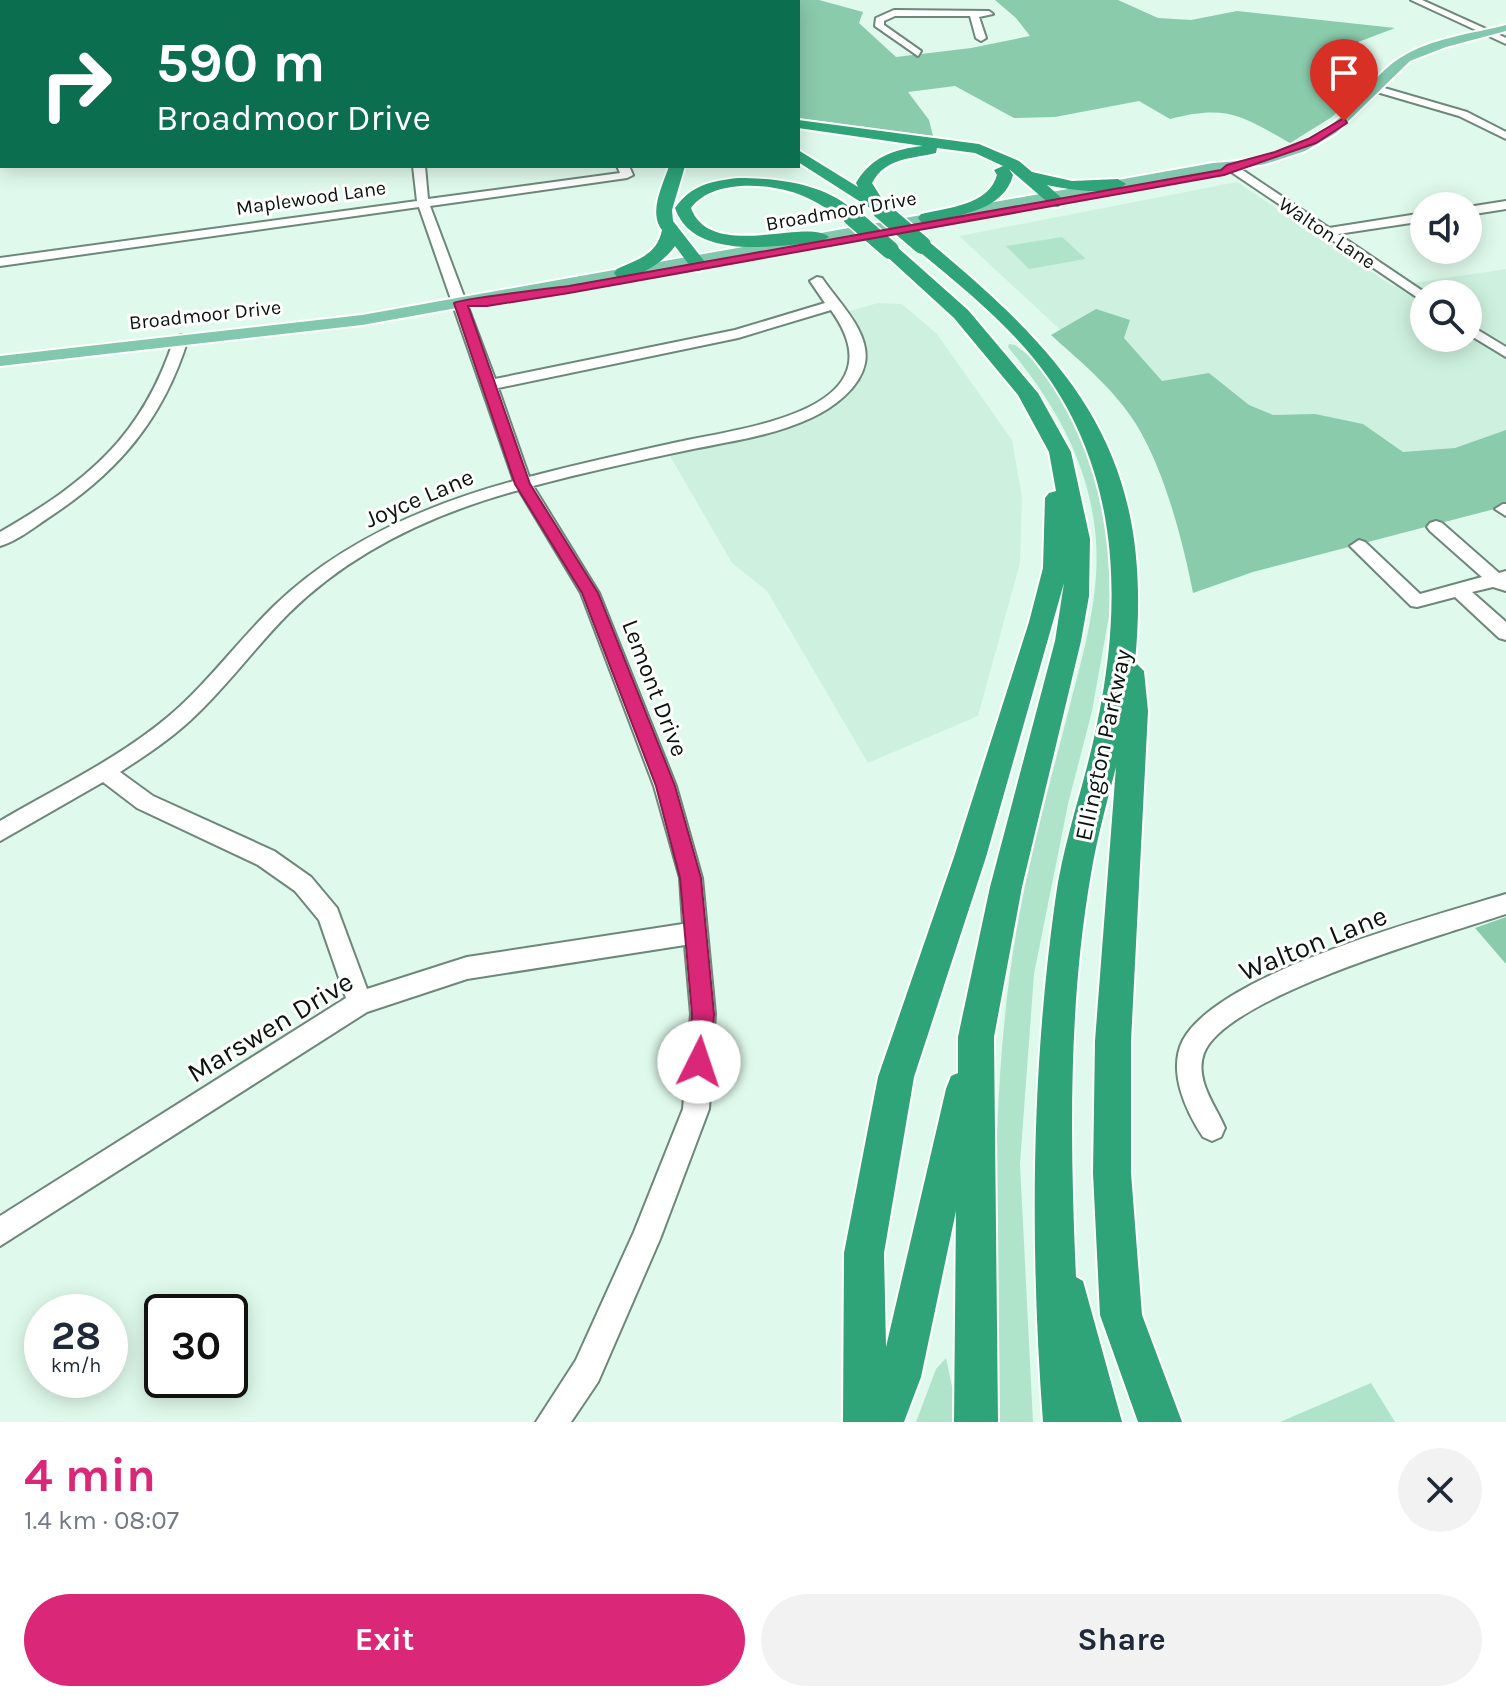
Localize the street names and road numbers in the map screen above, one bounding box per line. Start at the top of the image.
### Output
street label: Maplewood Lane [235,176,387,220]
street label: Broadmoor Drive [764,186,918,236]
street label: Walton Lane [1274,192,1380,274]
street label: Broadmoor Drive [128,296,282,334]
street label: Joyce Lane [360,463,478,533]
street label: Lemont Drive [616,616,694,760]
street label: Ellington Parkway [1069,647,1137,843]
street label: Walton Lane [1234,898,1392,988]
street label: Marswen Drive [181,965,359,1089]

